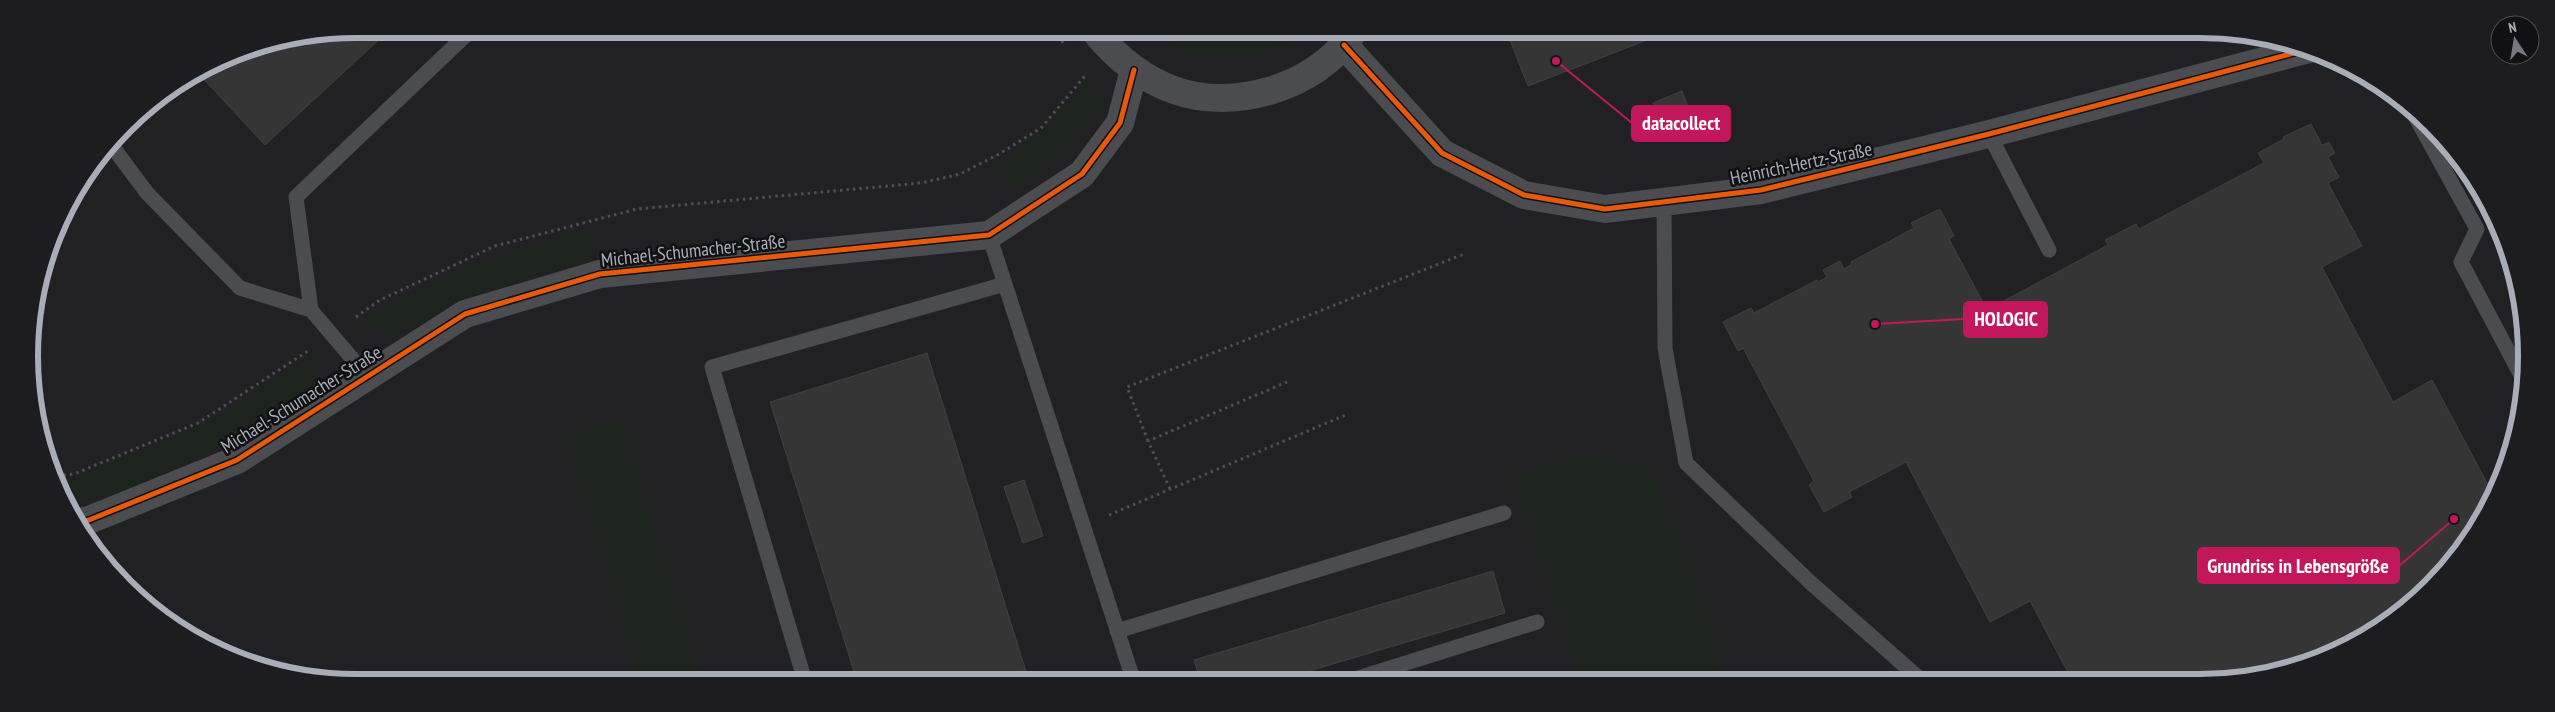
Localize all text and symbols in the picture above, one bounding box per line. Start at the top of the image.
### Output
north arrow [2490,15,2540,65]
text: N [2507,18,2518,37]
callout: datacollect [1632,106,1730,141]
text: datacollect [1642,110,1720,136]
street label: Heinrich-Hertz-Straße [1728,136,1874,190]
street label: Michael-Schumacher-Straße [600,228,787,272]
callout: HOLOGIC [1964,302,2047,337]
text: HOLOGIC [1974,306,2038,332]
street label: Michael-Schumacher-Straße [216,340,386,458]
callout: Grundriss in Lebensgröße [2198,548,2399,583]
text: Grundriss in Lebensgröße [2207,553,2389,579]

